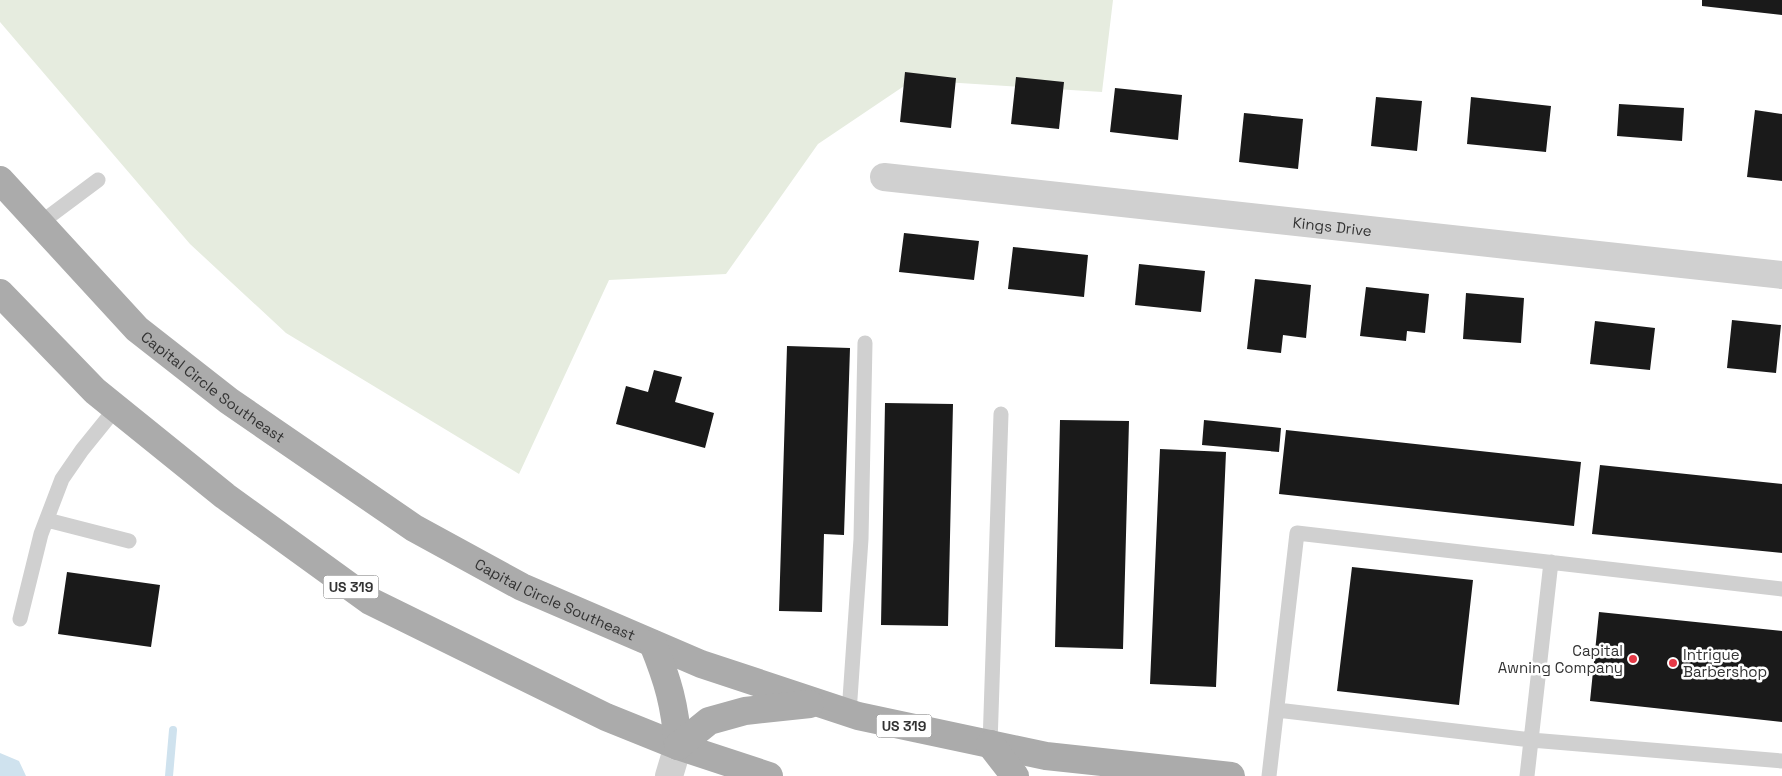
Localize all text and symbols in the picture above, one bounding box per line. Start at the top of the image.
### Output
street label: Kings Drive [1292,212,1373,240]
street label: Capital Circle Southeast [138,327,289,446]
street label: Capital Circle Southeast [472,554,639,644]
road number: US 319 [324,576,378,598]
place label: Capital Awning Company [1498,641,1623,677]
place label: Intrigue Barbershop [1683,645,1767,681]
marker: Capital Awning Company [1627,653,1639,665]
marker: Intrigue Barbershop [1667,657,1679,669]
road number: US 319 [876,714,932,738]

